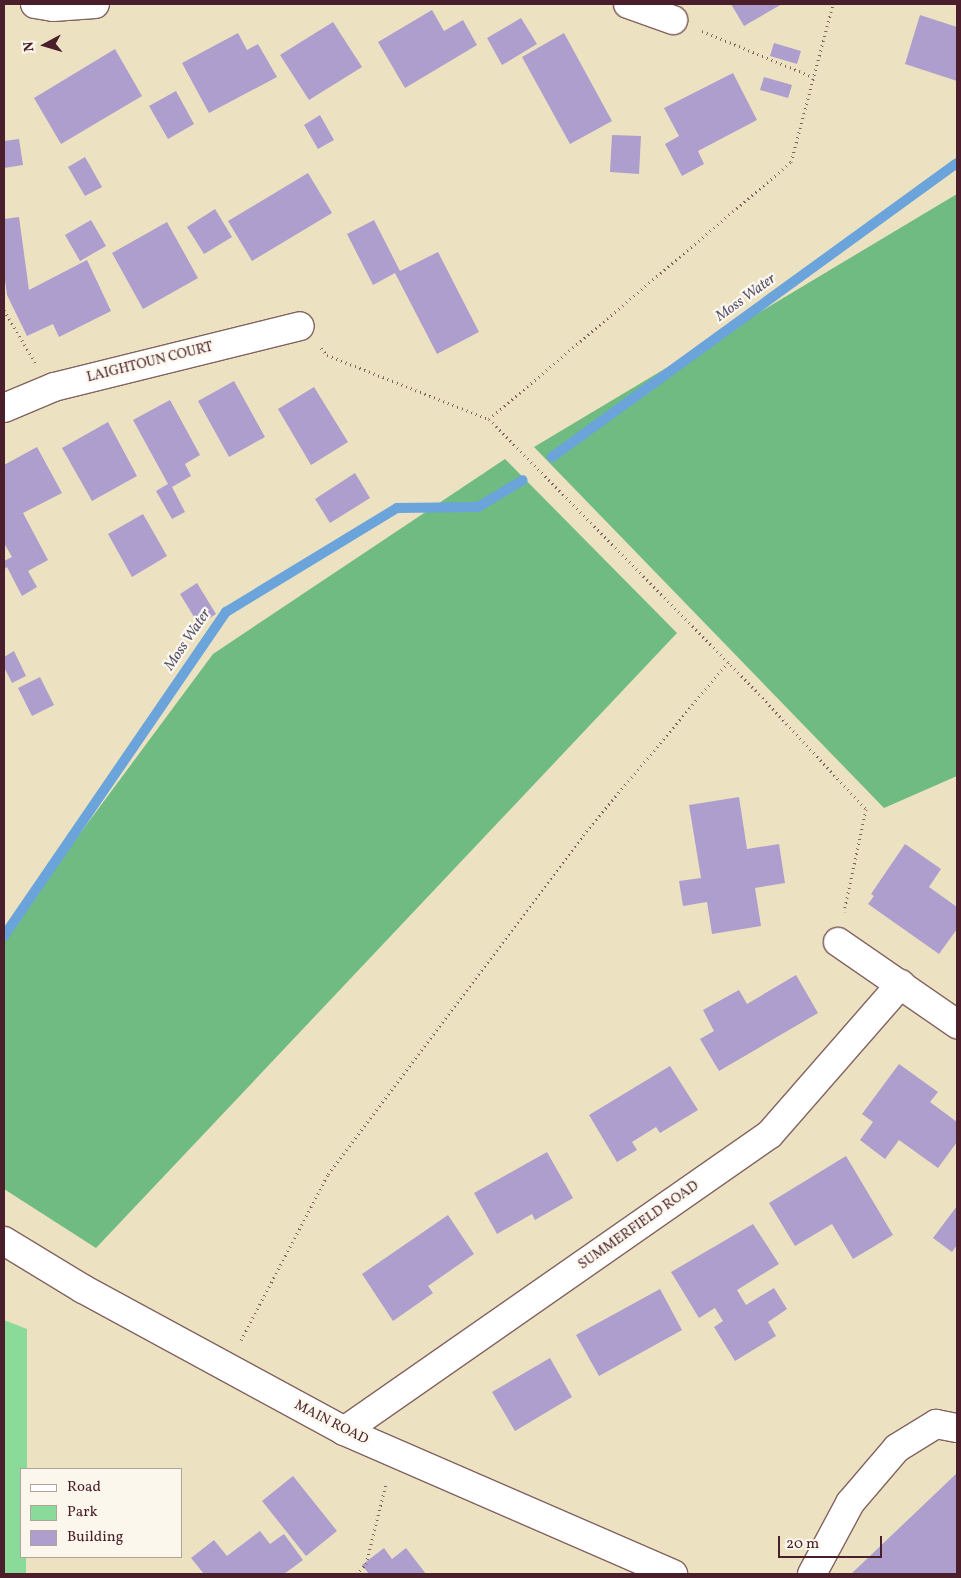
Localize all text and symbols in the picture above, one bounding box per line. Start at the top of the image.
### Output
north arrow [20,20,70,70]
text: N [20,41,40,53]
water label: Moss Water [712,270,780,326]
street label: LAIGHTOUN COURT [85,339,215,387]
water label: Moss Water [161,606,215,674]
street label: SUMMERFIELD ROAD [576,1178,702,1274]
street label: MAIN ROAD [291,1397,371,1449]
legend [20,1468,182,1558]
text: Road [67,1477,101,1498]
text: Park [67,1502,98,1523]
scale bar [781,1526,885,1558]
text: Building [67,1527,123,1548]
text: 20 m [786,1534,819,1555]

